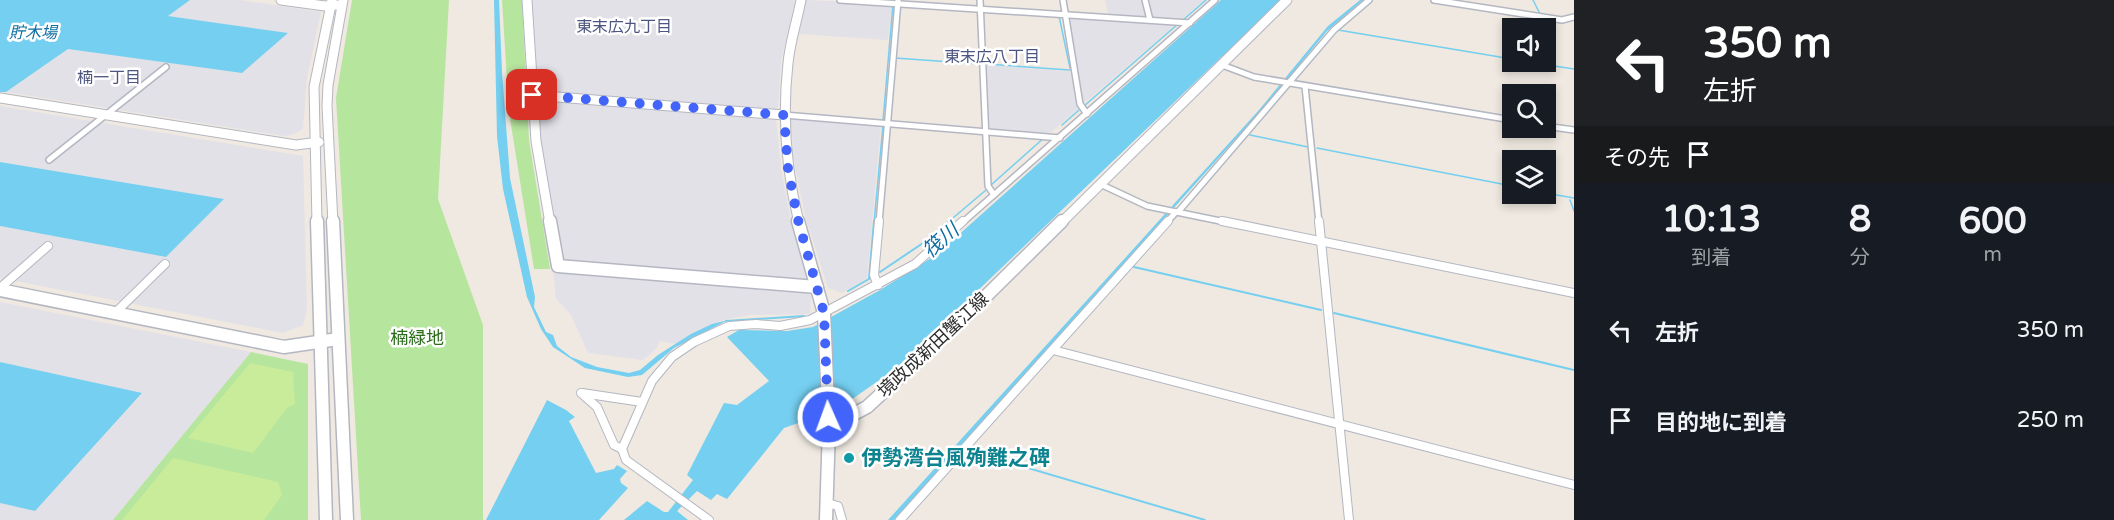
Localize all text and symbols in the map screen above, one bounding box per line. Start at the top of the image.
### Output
district label: 東末広九丁目 [576,17,672,37]
map controls [1502,18,1556,204]
button: sound [1502,18,1556,72]
text: 350 m [1703,18,1832,69]
water label: 貯木場 [9,23,59,43]
icon: left [1604,24,1682,102]
district label: 東末広八丁目 [944,47,1040,67]
district label: 楠一丁目 [77,68,141,88]
pin [506,69,557,120]
text: 左折 [1703,75,1757,108]
icon: arrive [515,78,548,111]
button: search [1502,84,1556,138]
icon: arrive [1682,138,1715,171]
text: その先 [1604,145,1670,171]
button: layers [1502,150,1556,204]
text: 10:13 [1661,198,1761,241]
text: 8 [1849,198,1871,241]
text: 600 [1959,200,2027,243]
water label: 筏川 [918,218,965,263]
text: m [1983,243,2002,267]
text: 到着 [1691,246,1731,270]
text: 分 [1850,246,1870,270]
street label: 境政成新田蟹江線 [873,288,993,402]
icon: left [1604,314,1637,347]
text: 350 m [2017,317,2084,343]
text: 左折 [1655,320,1699,346]
park label: 楠緑地 [390,327,444,349]
position arrow [796,385,860,449]
icon: arrive [1604,404,1637,437]
text: 250 m [2017,407,2084,433]
text: 目的地に到着 [1655,410,1787,436]
place label: 伊勢湾台風殉難之碑 [861,446,1050,471]
marker: 伊勢湾台風殉難之碑 [842,451,856,465]

